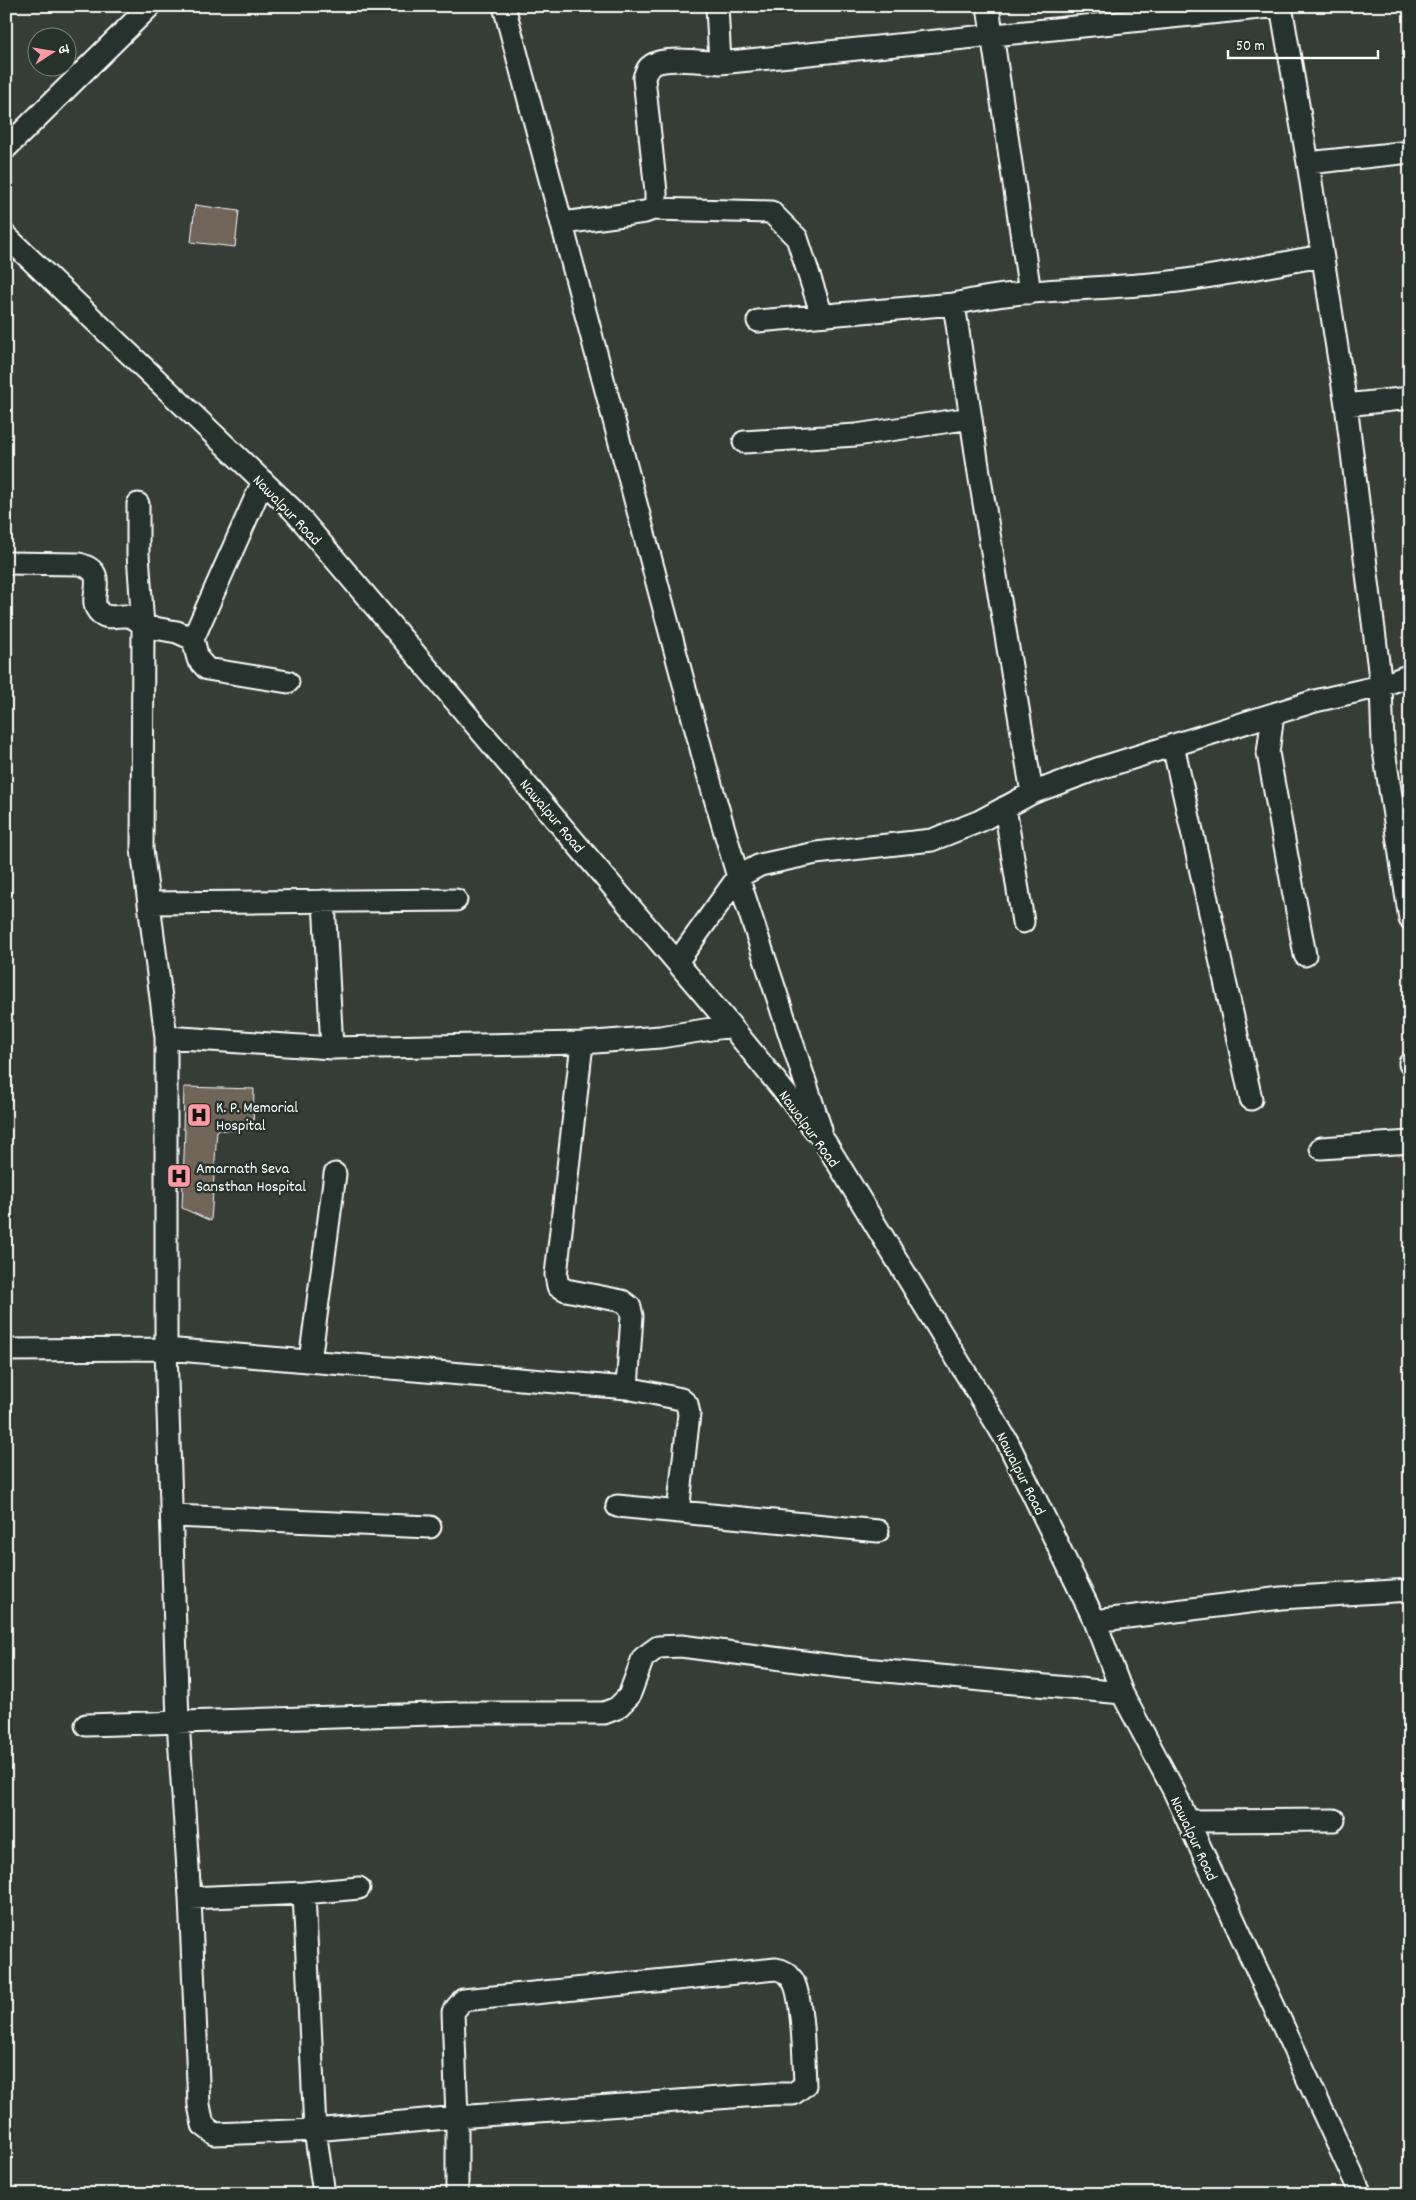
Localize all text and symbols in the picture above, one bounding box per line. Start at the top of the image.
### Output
north arrow [28,28,78,78]
scale bar [1228,28,1378,60]
text: 50 m [1236,36,1265,58]
text: उ [52,43,74,57]
street label: Nawalpur Road [246,470,326,551]
street label: Nawalpur Road [513,774,589,859]
street label: Nawalpur Road [772,1086,844,1173]
place label: K. P. Memorial Hospital [216,1097,298,1138]
hospital icon: K. P. Memorial Hospital [186,1102,212,1128]
place label: Amarnath Seva Sansthan Hospital [196,1158,306,1199]
hospital icon: Amarnath Seva Sansthan Hospital [166,1163,192,1189]
street label: Nawalpur Road [989,1428,1051,1520]
street label: Nawalpur Road [1163,1793,1222,1885]

